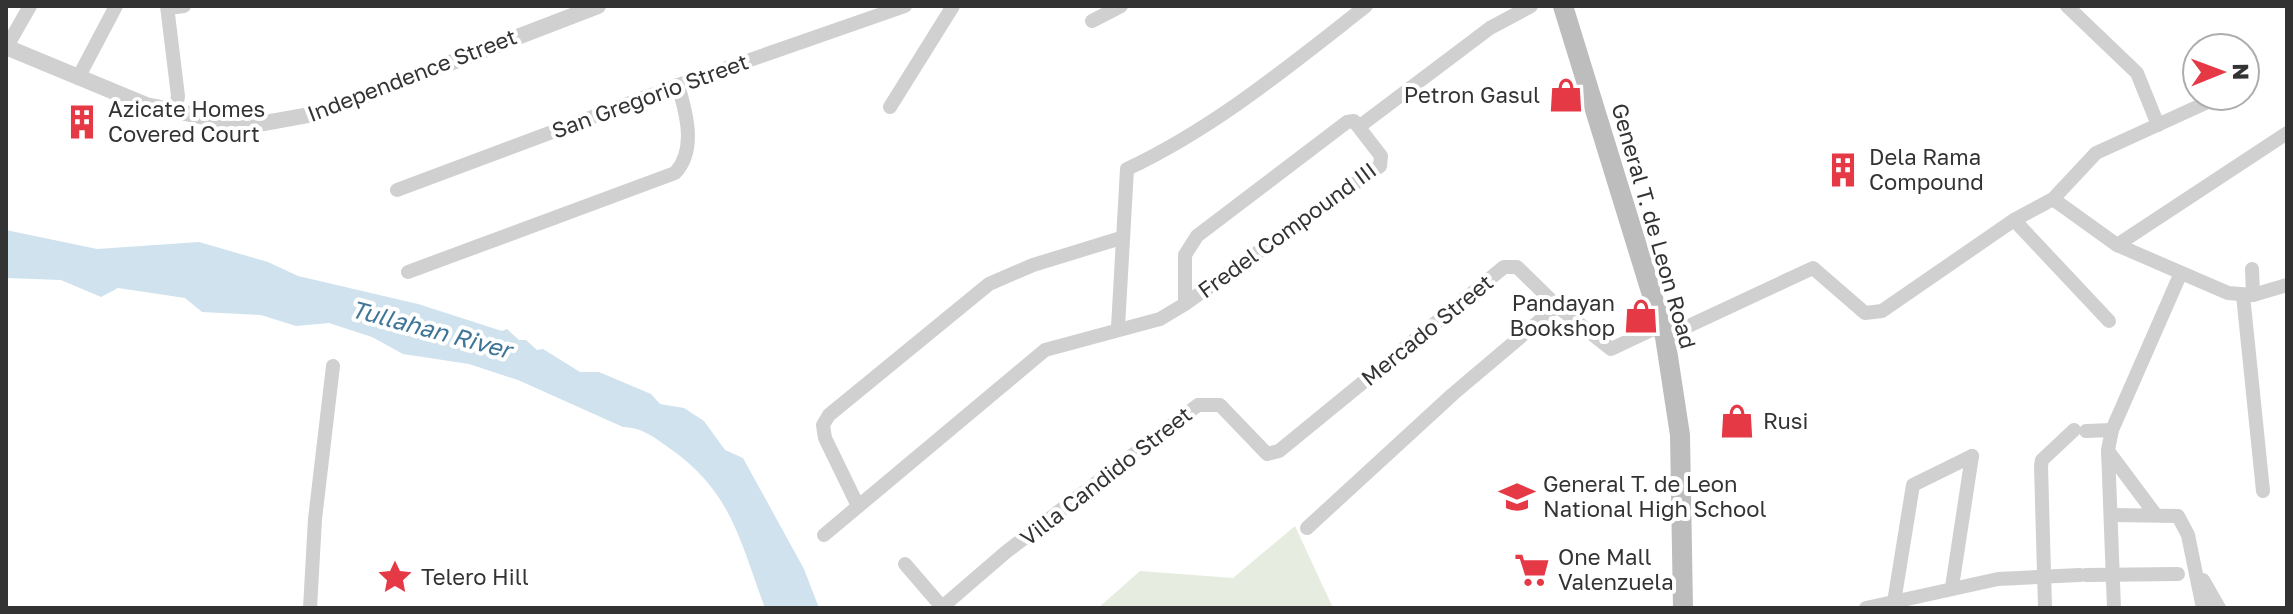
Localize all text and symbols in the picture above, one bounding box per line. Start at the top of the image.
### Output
street label: Independence Street [303,22,520,127]
north arrow [2181,32,2261,112]
street label: San Gregorio Street [548,47,752,144]
text: N [2228,63,2255,80]
shop icon: Petron Gasul [1547,76,1585,114]
place label: Petron Gasul [1404,81,1540,108]
place label: Azicate Homes Covered Court [108,95,265,147]
street label: General T. de Leon Road [1606,100,1702,352]
building icon: Azicate Homes Covered Court [63,103,101,141]
place label: Dela Rama Compound [1869,143,1984,195]
building icon: Dela Rama Compound [1824,151,1862,189]
street label: Fredel Compound III [1192,156,1381,303]
street label: Mercado Street [1355,268,1498,391]
place label: Pandayan Bookshop [1510,289,1615,341]
water label: Tullahan River [348,293,518,365]
shop icon: Pandayan Bookshop [1622,297,1660,335]
street label: Villa Candido Street [1015,400,1197,551]
shop icon: Rusi [1718,402,1756,440]
place label: Rusi [1763,407,1808,434]
place label: General T. de Leon National High School [1543,470,1767,522]
school or university icon: General T. de Leon National High School [1498,478,1536,516]
place label: One Mall Valenzuela [1558,543,1674,595]
supermarket icon: One Mall Valenzuela [1513,551,1551,589]
place icon: Telero Hill [376,558,414,596]
place label: Telero Hill [421,563,529,590]

